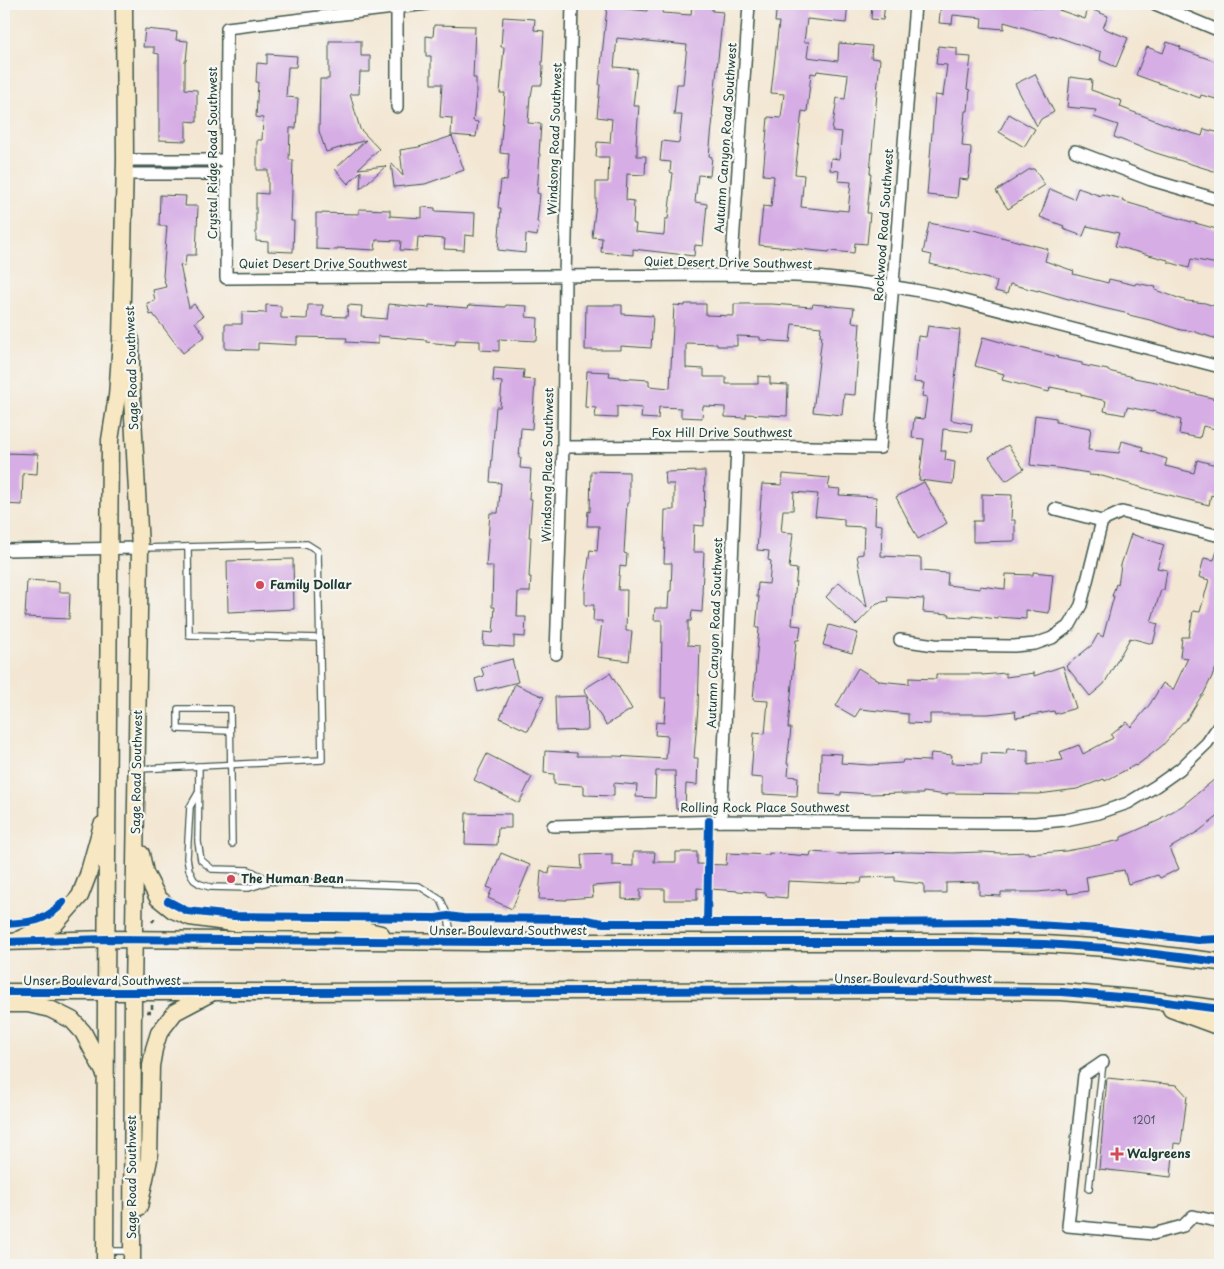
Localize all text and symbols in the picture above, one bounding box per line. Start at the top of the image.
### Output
street label: Autumn Canyon Road Southwest [709,42,741,234]
street label: Windsong Road Southwest [542,62,566,216]
street label: Crystal Ridge Road Southwest [203,66,221,239]
street label: Rockwood Road Southwest [869,148,897,302]
street label: Quiet Desert Drive Southwest [644,252,813,272]
street label: Quiet Desert Drive Southwest [239,254,408,272]
street label: Sage Road Southwest [120,305,142,430]
street label: Windsong Place Southwest [537,387,557,543]
street label: Fox Hill Drive Southwest [651,423,793,441]
street label: Autumn Canyon Road Southwest [702,537,726,729]
place label: Family Dollar [270,575,352,593]
marker: Family Dollar [254,579,266,591]
street label: Sage Road Southwest [126,710,146,834]
street label: Rolling Rock Place Southwest [680,798,850,816]
place label: The Human Bean [241,869,344,887]
marker: The Human Bean [225,873,237,885]
street label: Unser Boulevard Southwest [429,921,587,939]
street label: Unser Boulevard Southwest [834,969,992,987]
street label: Unser Boulevard Southwest [23,971,181,989]
house number: 1201 [1133,1112,1155,1127]
street label: Sage Road Southwest [122,1115,140,1239]
place label: Walgreens [1127,1144,1191,1162]
marker: Walgreens [1111,1148,1123,1160]

